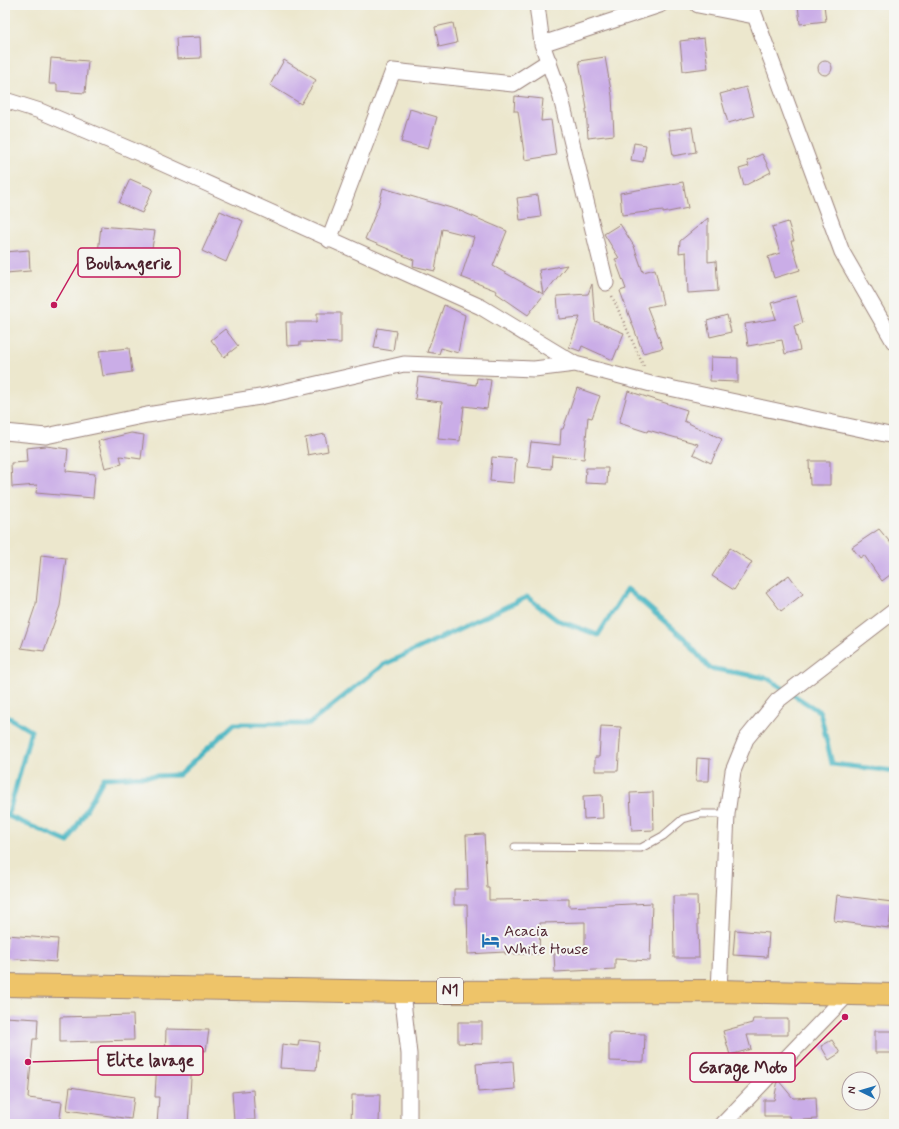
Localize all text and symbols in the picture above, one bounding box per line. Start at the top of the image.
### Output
callout: Boulangerie [78,248,180,277]
text: Boulangerie [86,253,172,276]
place label: Acacia White House [504,921,589,960]
hotel icon: Acacia White House [481,930,501,950]
road number: N1 [437,978,463,1004]
callout: Elite lavage [98,1046,203,1075]
text: Elite lavage [106,1050,195,1073]
callout: Garage Moto [690,1053,795,1082]
text: Garage Moto [699,1057,788,1082]
north arrow [841,1071,881,1111]
text: N [845,1086,859,1094]

